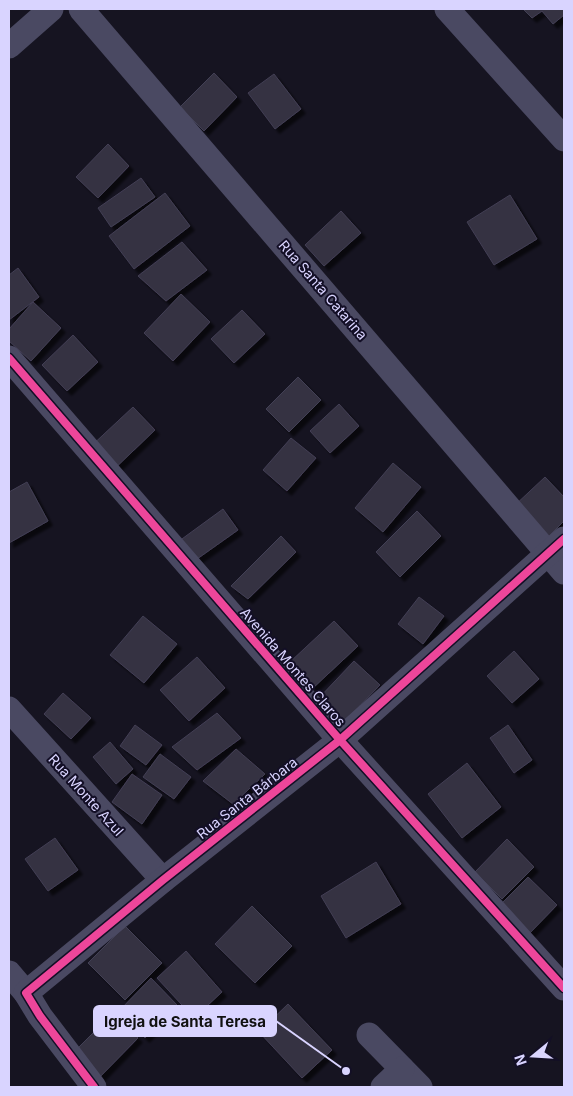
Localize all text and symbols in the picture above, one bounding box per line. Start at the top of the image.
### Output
street label: Rua Santa Catarina [276,236,371,343]
street label: Avenida Montes Claros [237,604,350,730]
street label: Rua Monte Azul [45,750,127,839]
street label: Rua Santa Bárbara [193,753,300,842]
callout: Igreja de Santa Teresa [94,1006,276,1036]
text: Igreja de Santa Teresa [104,1012,266,1031]
north arrow [508,1031,558,1081]
text: N [510,1052,530,1068]

